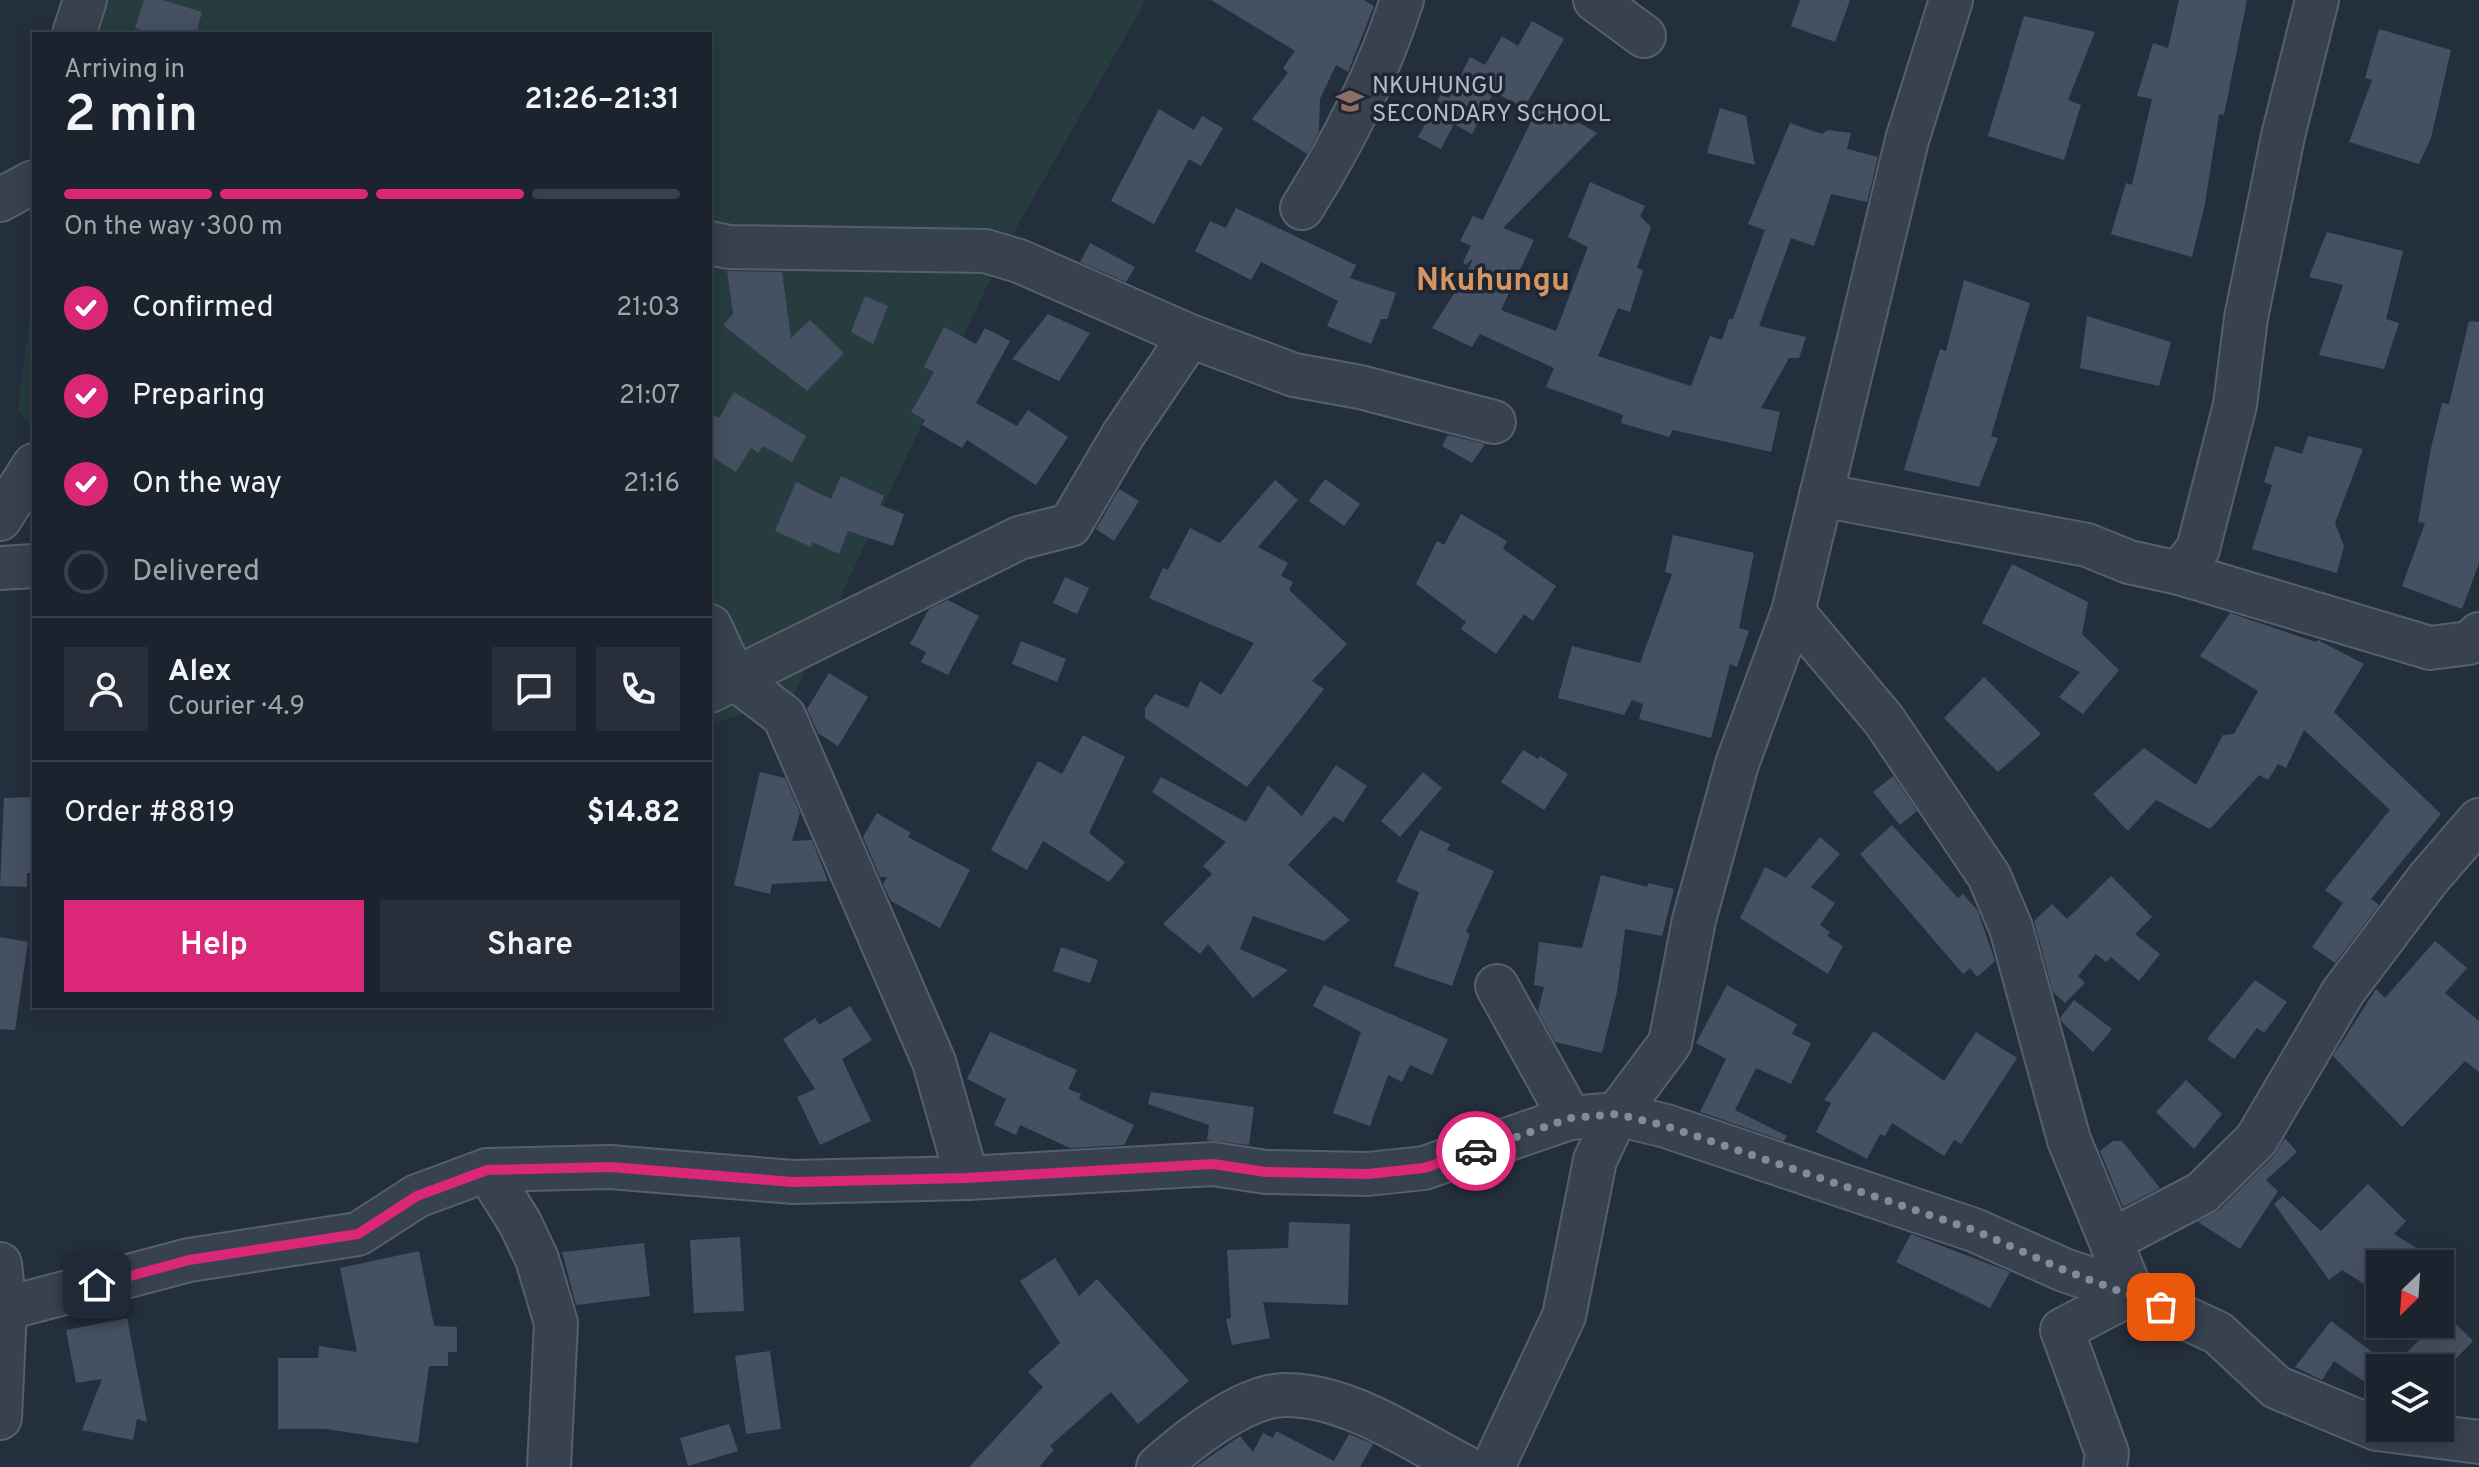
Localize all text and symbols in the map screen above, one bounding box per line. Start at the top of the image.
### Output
text: Arriving in [64,54,185,87]
place label: NKUHUNGU SECONDARY SCHOOL [1372,72,1611,130]
text: 21:26–21:31 [524,82,680,119]
text: 2 min [64,84,198,150]
school or university icon: NKUHUNGU SECONDARY SCHOOL [1335,86,1365,116]
text: On the way · 300 m [64,211,283,244]
district label: Nkuhungu [1416,262,1570,302]
icon: check [64,286,108,330]
text: Confirmed [132,290,274,327]
text: 21:03 [616,292,680,325]
icon: check [64,374,108,418]
text: Preparing [132,378,265,415]
text: 21:07 [619,380,680,413]
icon: check [64,462,108,506]
text: On the way [132,466,282,503]
text: 21:16 [623,468,680,501]
text: Delivered [132,554,260,591]
button: person [64,647,148,731]
button: chat [492,647,576,731]
button: phone [596,647,680,731]
text: Alex [168,654,232,691]
text: Courier · 4.9 [168,691,305,724]
text: Order #8819 [64,795,235,832]
text: $14.82 [587,795,680,832]
button: Help [64,900,364,992]
button: Share [380,900,680,992]
courier [1436,1111,1516,1191]
icon: car [1454,1129,1498,1173]
north arrow [2366,1250,2454,1338]
map controls [2366,1250,2454,1442]
pin [63,1251,131,1319]
icon: home [75,1263,119,1307]
pin [2127,1273,2195,1341]
icon: bag [2139,1285,2183,1329]
button: layers [2366,1354,2454,1442]

